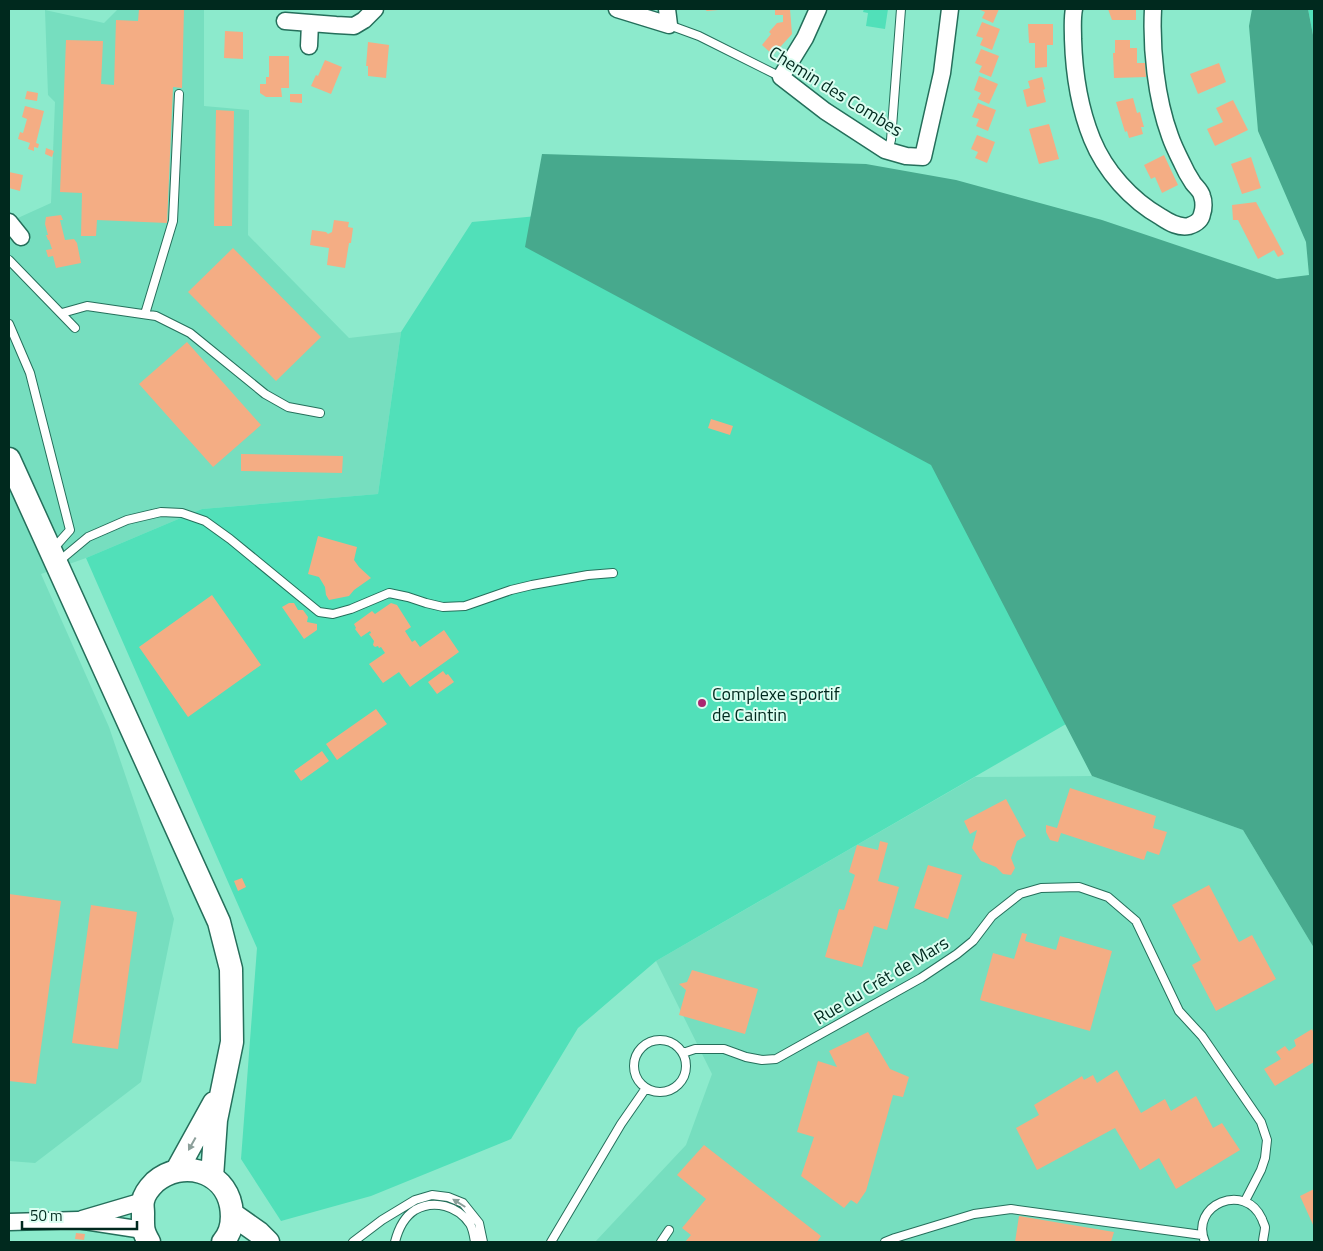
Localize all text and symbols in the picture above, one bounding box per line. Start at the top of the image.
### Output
street label: Chemin des Combes [764,39,908,143]
place label: Complexe sportif de Caintin [712,680,840,728]
marker: Complexe sportif de Caintin [696,697,708,709]
street label: Rue du Crêt de Mars [808,929,954,1031]
one-way arrow [188,1137,196,1151]
scale bar [22,1198,138,1230]
one-way arrow [452,1198,466,1207]
text: 50 m [30,1204,63,1227]

